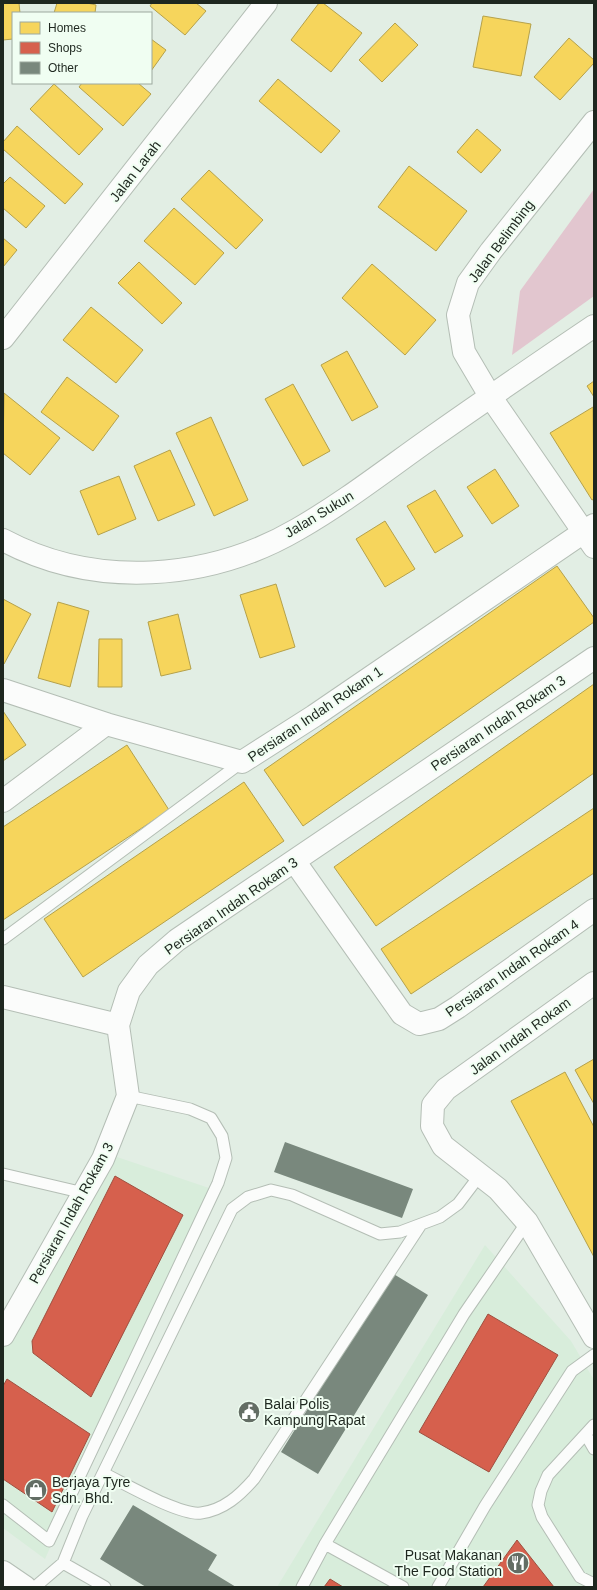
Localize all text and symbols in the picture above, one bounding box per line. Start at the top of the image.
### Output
legend [12,12,152,84]
text: Homes [48,21,86,35]
text: Shops [48,41,82,55]
text: Other [48,61,78,75]
street label: Jalan Larah [106,137,164,205]
street label: Jalan Belimbing [465,197,537,285]
street label: Jalan Sukun [282,487,356,541]
street label: Persiaran Indah Rokam 1 [245,663,385,765]
street label: Persiaran Indah Rokam 3 [428,672,568,774]
street label: Persiaran Indah Rokam 3 [161,854,301,958]
street label: Persiaran Indah Rokam 4 [442,916,582,1020]
street label: Jalan Indah Rokam [466,994,574,1078]
street label: Persiaran Indah Rokam 3 [26,1140,117,1286]
place label: Balai Polis Kampung Rapat [264,1396,365,1428]
public building icon: Balai Polis Kampung Rapat [236,1399,262,1425]
place label: Berjaya Tyre Sdn. Bhd. [52,1474,131,1506]
shop icon: Berjaya Tyre Sdn. Bhd. [23,1477,49,1503]
place label: Pusat Makanan The Food Station [395,1547,502,1579]
restaurant icon: Pusat Makanan The Food Station [505,1550,531,1576]

